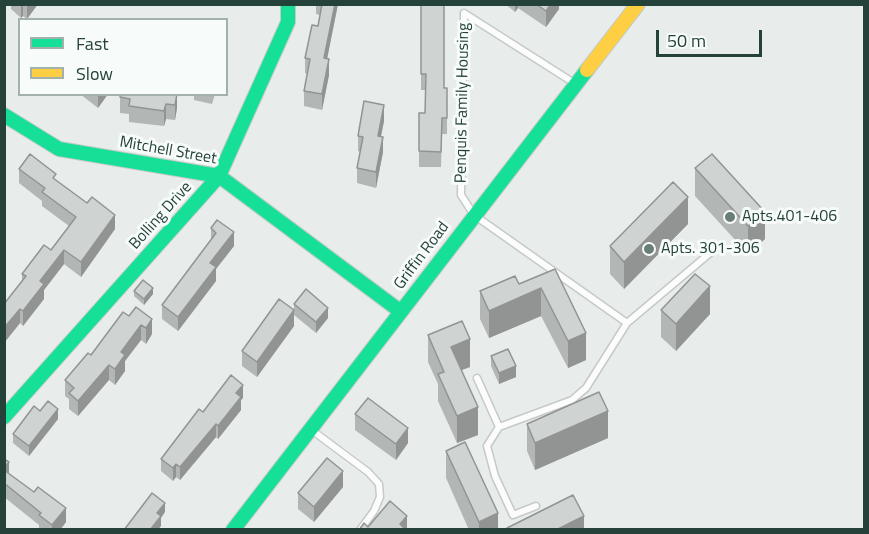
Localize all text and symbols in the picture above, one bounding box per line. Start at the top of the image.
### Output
legend [18,18,228,96]
scale bar [659,18,766,56]
street label: Penquis Family Housing [452,23,474,183]
text: 50 m [667,27,706,54]
text: Fast [76,30,109,57]
text: Slow [76,60,113,87]
street label: Mitchell Street [118,133,218,169]
street label: Bolling Drive [126,178,196,254]
place label: Apts.401-406 [742,207,837,227]
marker: Apts.401-406 [723,210,737,224]
street label: Griffin Road [390,218,454,294]
place label: Apts. 301-306 [661,239,760,259]
marker: Apts. 301-306 [642,242,656,256]

